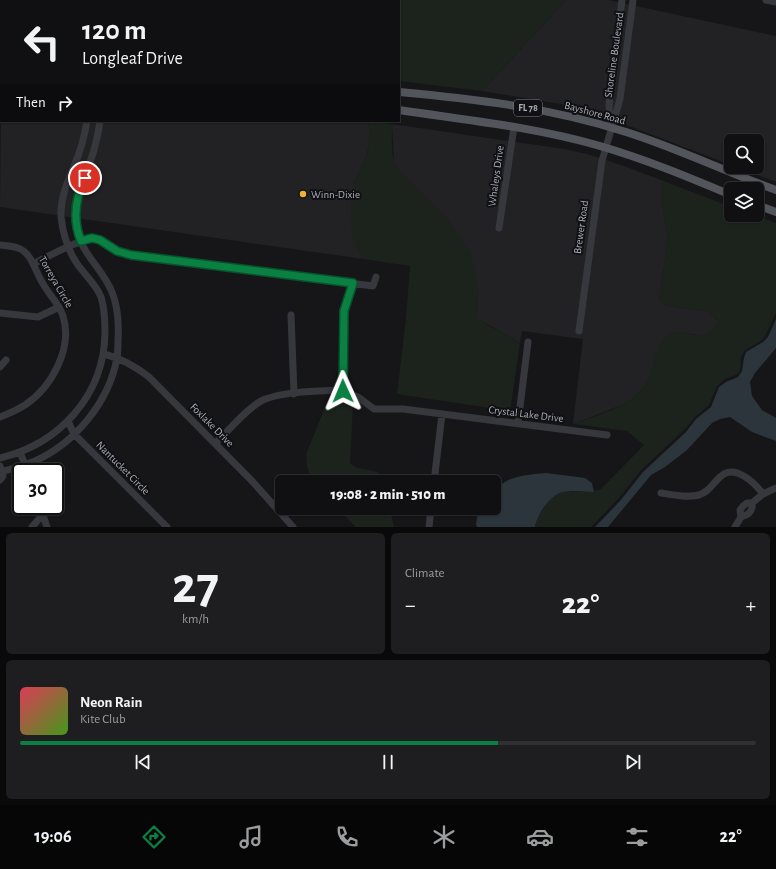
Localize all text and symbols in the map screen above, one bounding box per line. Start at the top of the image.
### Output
street label: Shoreline Boulevard [603,11,625,98]
icon: left [16,16,68,68]
text: 120 m [82,17,147,45]
text: Longleaf Drive [82,50,183,68]
icon: right [54,92,76,114]
text: Then [16,95,46,110]
road number: FL 78 [514,100,542,116]
street label: Bayshore Road [563,100,627,127]
map controls [724,134,764,222]
button: search [724,134,764,174]
street label: Whaleys Drive [486,145,506,207]
pin [68,161,102,195]
icon: arrive [74,167,96,189]
button: layers [724,182,764,222]
marker: Winn-Dixie [298,189,308,199]
place label: Winn-Dixie [311,189,360,200]
street label: Brewer Road [572,199,590,255]
street label: Torreya Circle [37,254,75,310]
position arrow [322,370,364,412]
street label: Foxlake Drive [188,401,236,449]
street label: Crystal Lake Drive [488,404,564,424]
street label: Nantucket Circle [94,439,152,497]
speed limit sign: 30 [12,463,64,515]
text: 19:08 · 2 min · 510 m [331,487,445,502]
text: 27 [172,560,219,612]
text: Climate [405,567,444,580]
text: 22° [562,589,599,619]
text: − [405,594,416,616]
text: + [745,594,756,616]
text: km/h [182,613,209,626]
text: Neon Rain [80,695,142,710]
text: Kite Club [80,713,126,726]
icon: previous [132,751,154,773]
icon: pause [377,751,399,773]
icon: next [622,751,644,773]
icon: directions [140,823,168,851]
icon: music [237,823,265,851]
icon: phone [333,823,361,851]
icon: climate [430,823,458,851]
icon: car [526,823,554,851]
icon: filters [623,823,651,851]
text: 19:06 [34,828,72,846]
text: 22° [719,828,742,846]

